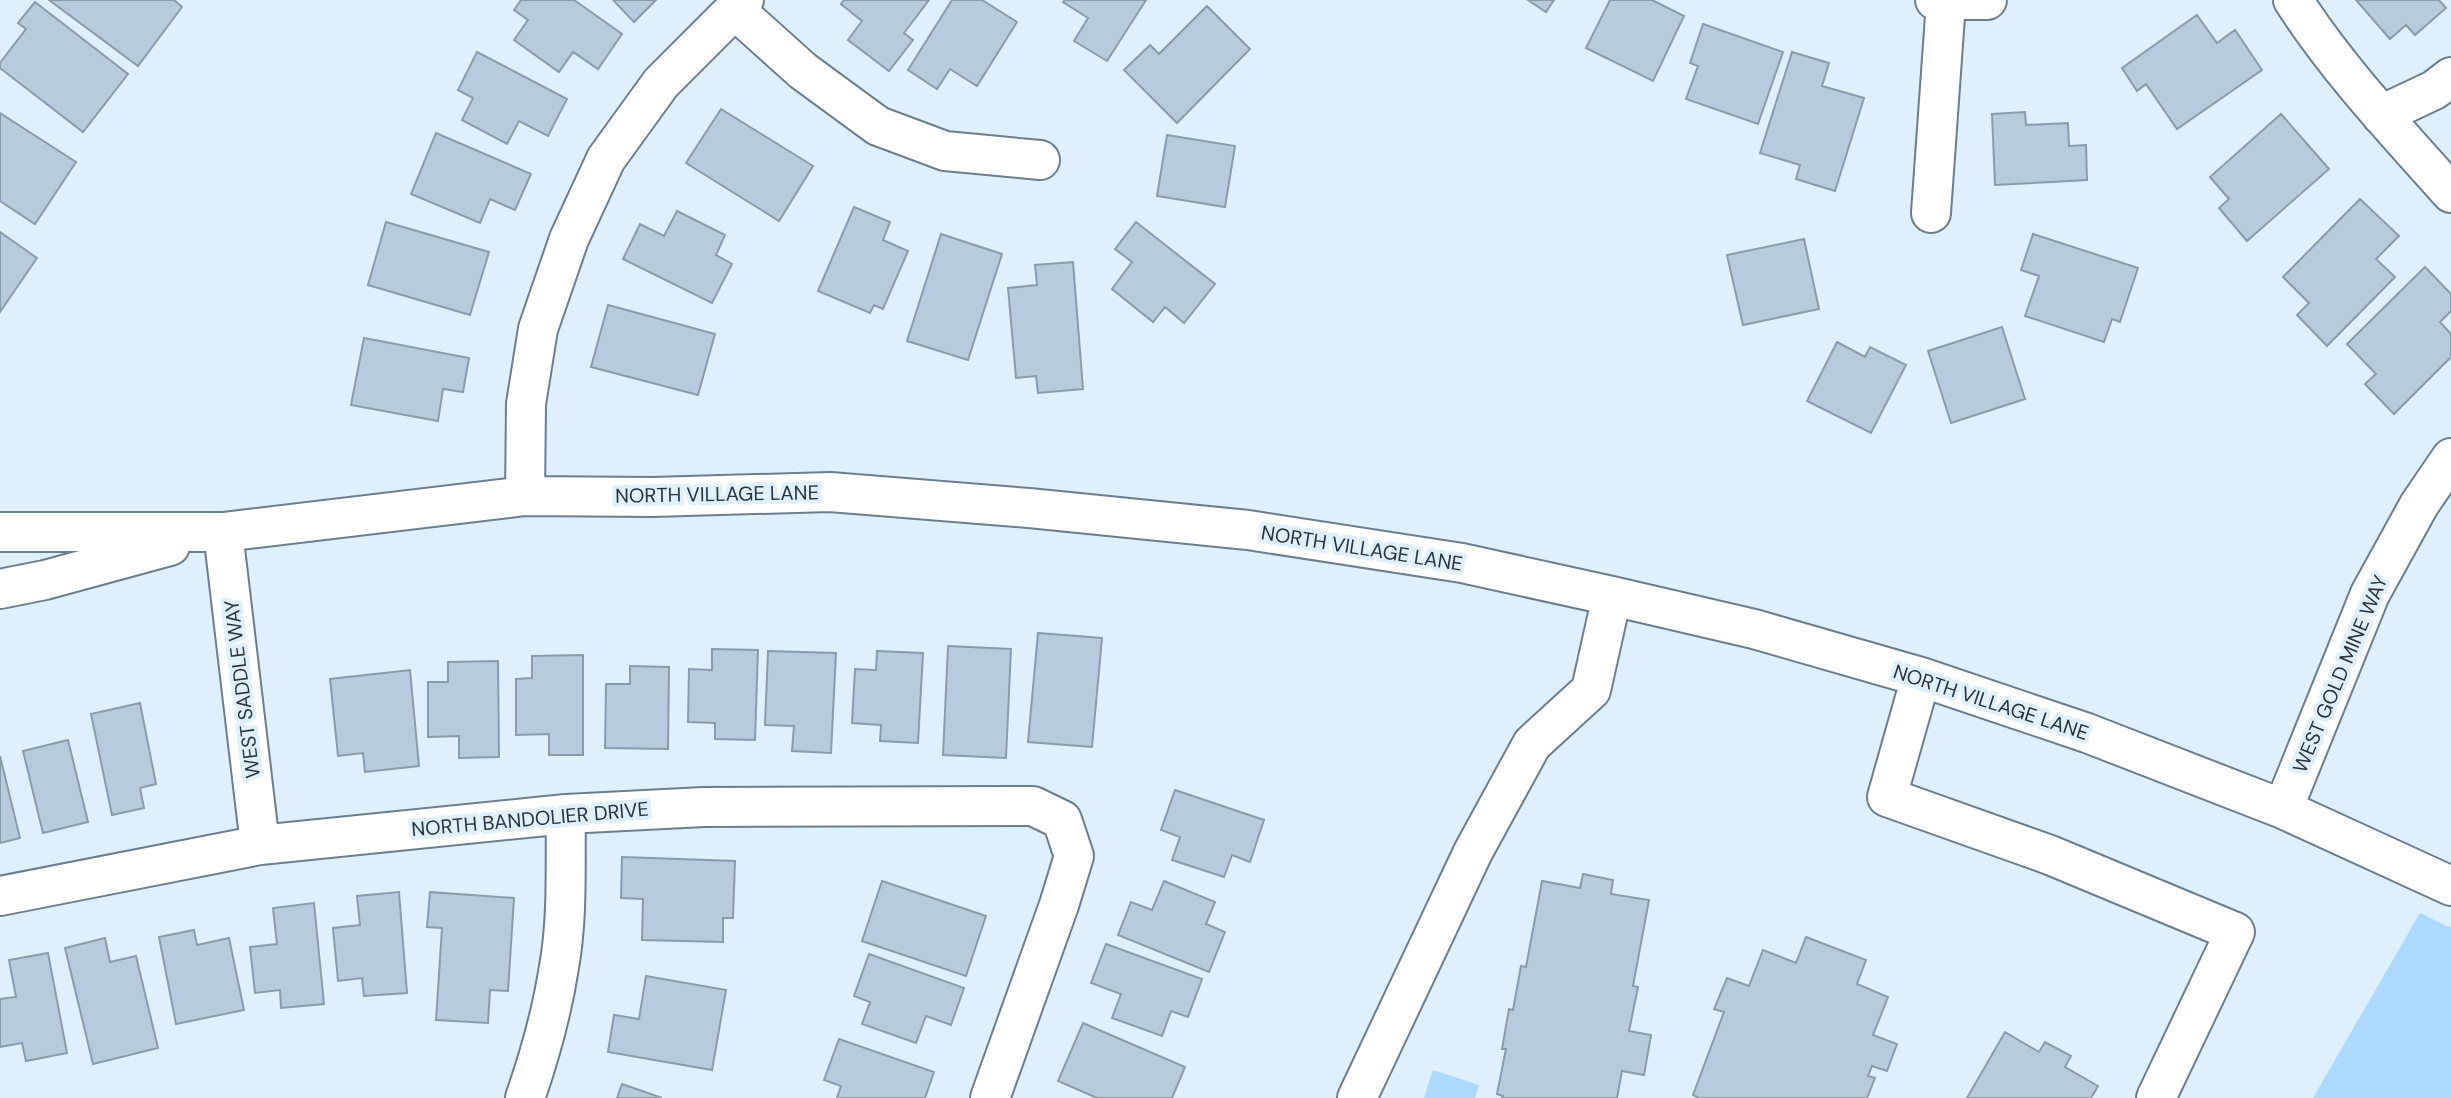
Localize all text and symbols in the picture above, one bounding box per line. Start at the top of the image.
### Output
street label: NORTH VILLAGE LANE [615,479,819,509]
street label: NORTH VILLAGE LANE [1259,519,1465,577]
street label: WEST GOLD MINE WAY [2287,571,2394,777]
street label: WEST SADDLE WAY [218,598,266,780]
street label: NORTH VILLAGE LANE [1890,658,2092,746]
street label: NORTH BANDOLIER DRIVE [410,796,650,842]

